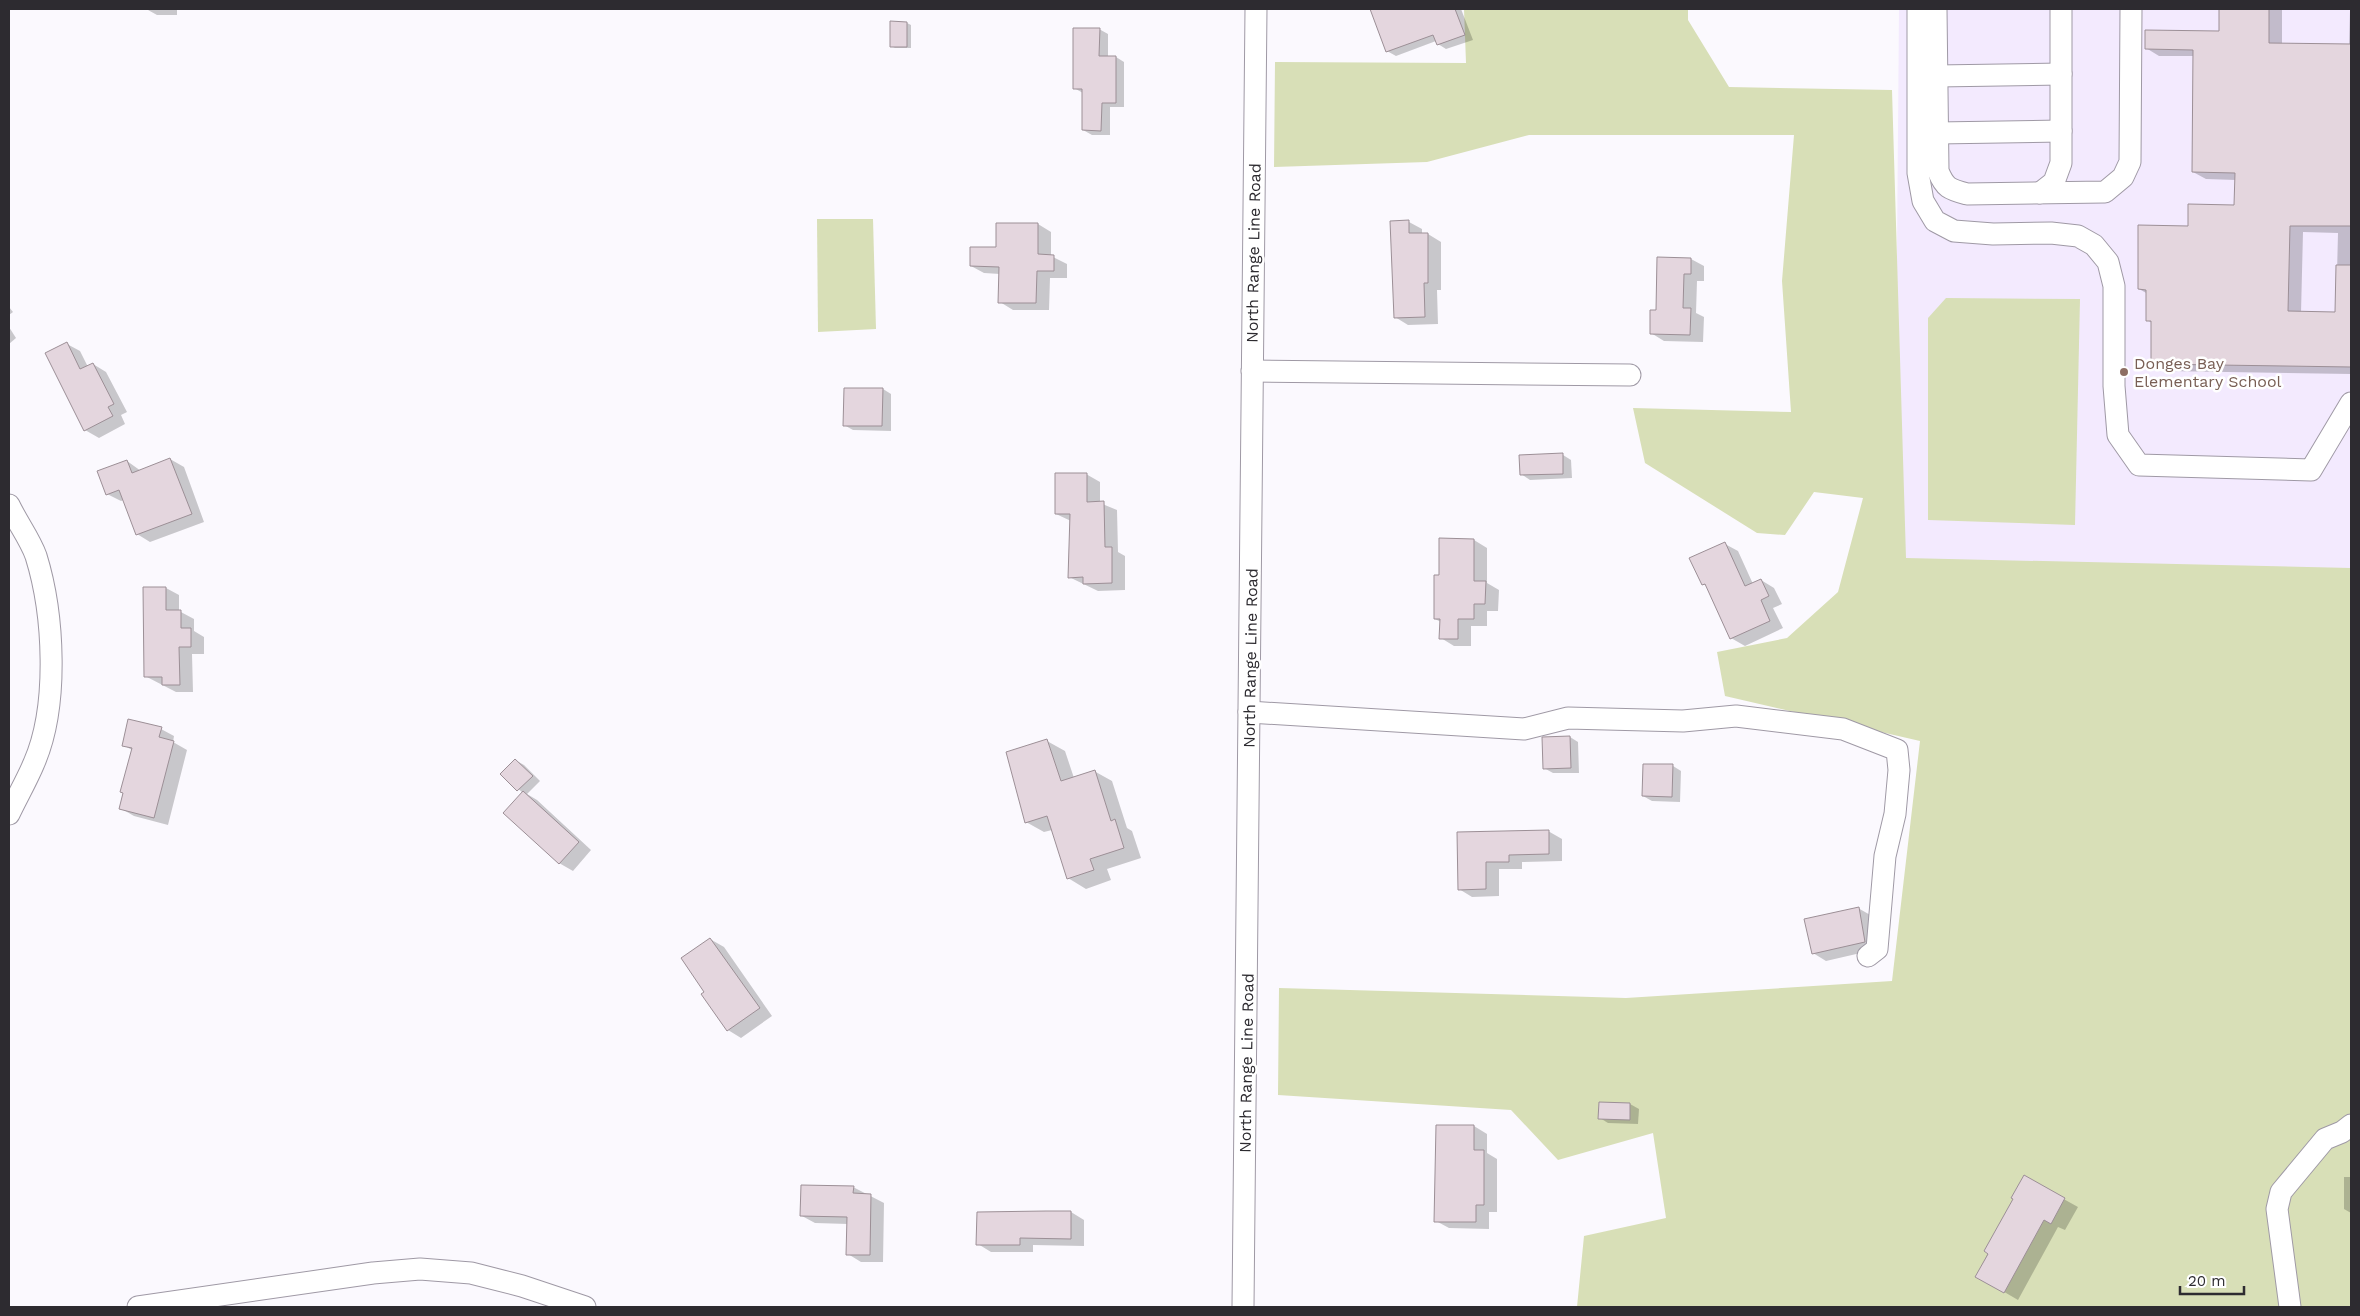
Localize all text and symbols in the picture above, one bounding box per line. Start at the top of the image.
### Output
street label: North Range Line Road [1242,163,1265,343]
place label: Donges Bay Elementary School [2134,354,2282,391]
marker: Donges Bay Elementary School [2118,366,2130,378]
street label: North Range Line Road [1239,568,1262,748]
street label: North Range Line Road [1235,973,1258,1153]
scale bar [2180,1264,2244,1296]
text: 20 m [2188,1272,2226,1290]

